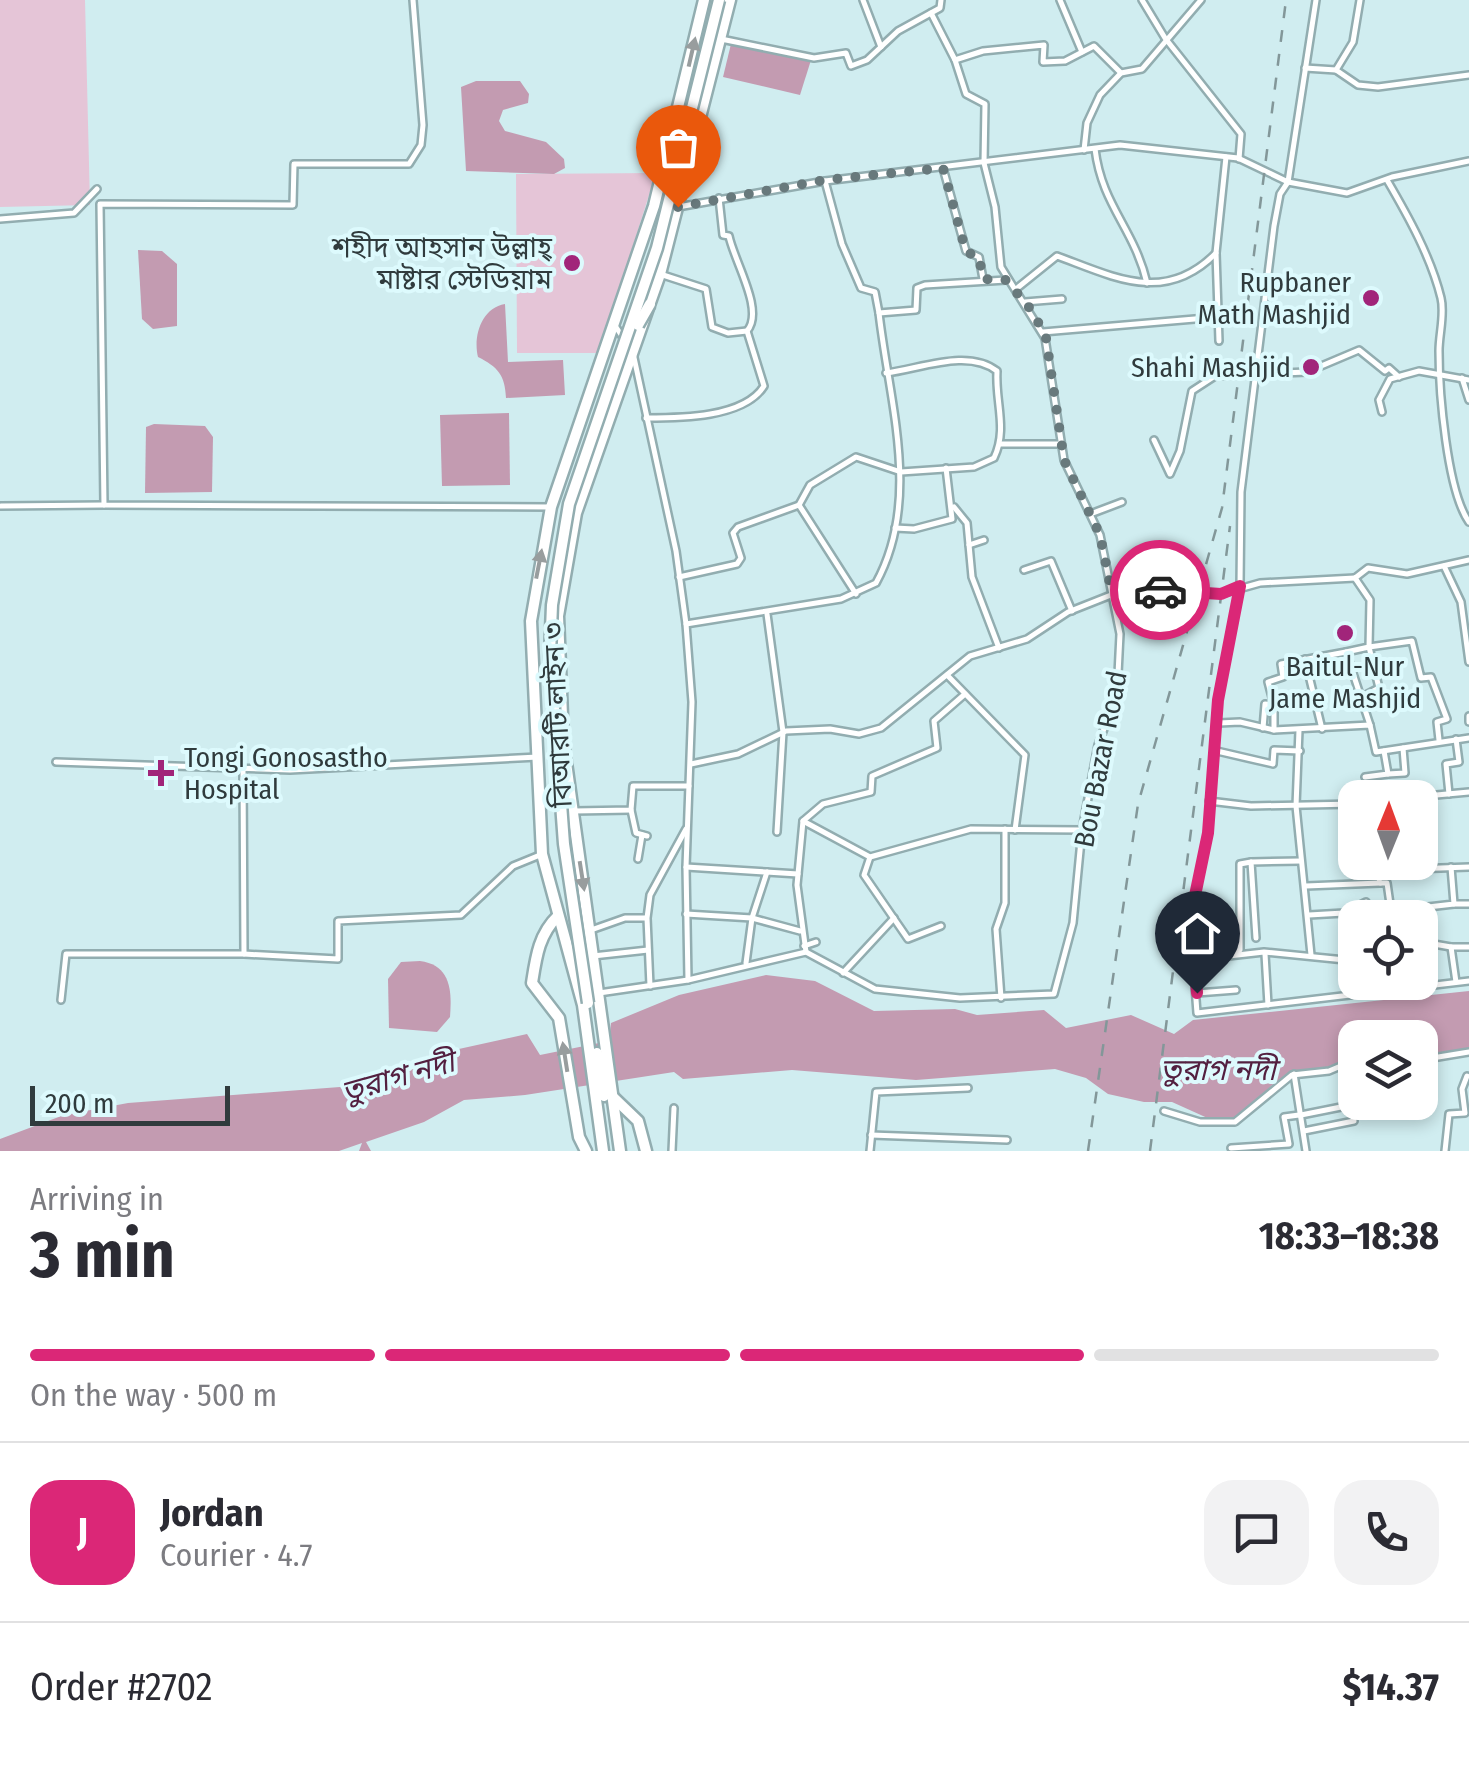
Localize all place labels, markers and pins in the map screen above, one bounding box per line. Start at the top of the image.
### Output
pin [636,105,721,208]
place label: শহীদ আহসান উল্লাহ্‌ মাষ্টার স্টেডিয়াম [331,231,553,296]
marker: শহীদ আহসান উল্লাহ্‌ মাষ্টার স্টেডিয়াম [561,252,583,274]
place label: Rupbaner Math Mashjid [1198,266,1351,331]
marker: Rupbaner Math Mashjid [1360,287,1382,309]
place label: Shahi Mashjid [1131,351,1291,384]
marker: Shahi Mashjid [1300,356,1322,378]
marker: Baitul-Nur Jame Mashjid [1334,622,1356,644]
place label: Baitul-Nur Jame Mashjid [1269,650,1421,715]
place label: Tongi Gonosastho Hospital [184,741,388,806]
marker: Tongi Gonosastho Hospital [148,760,174,786]
pin [1155,891,1240,994]

